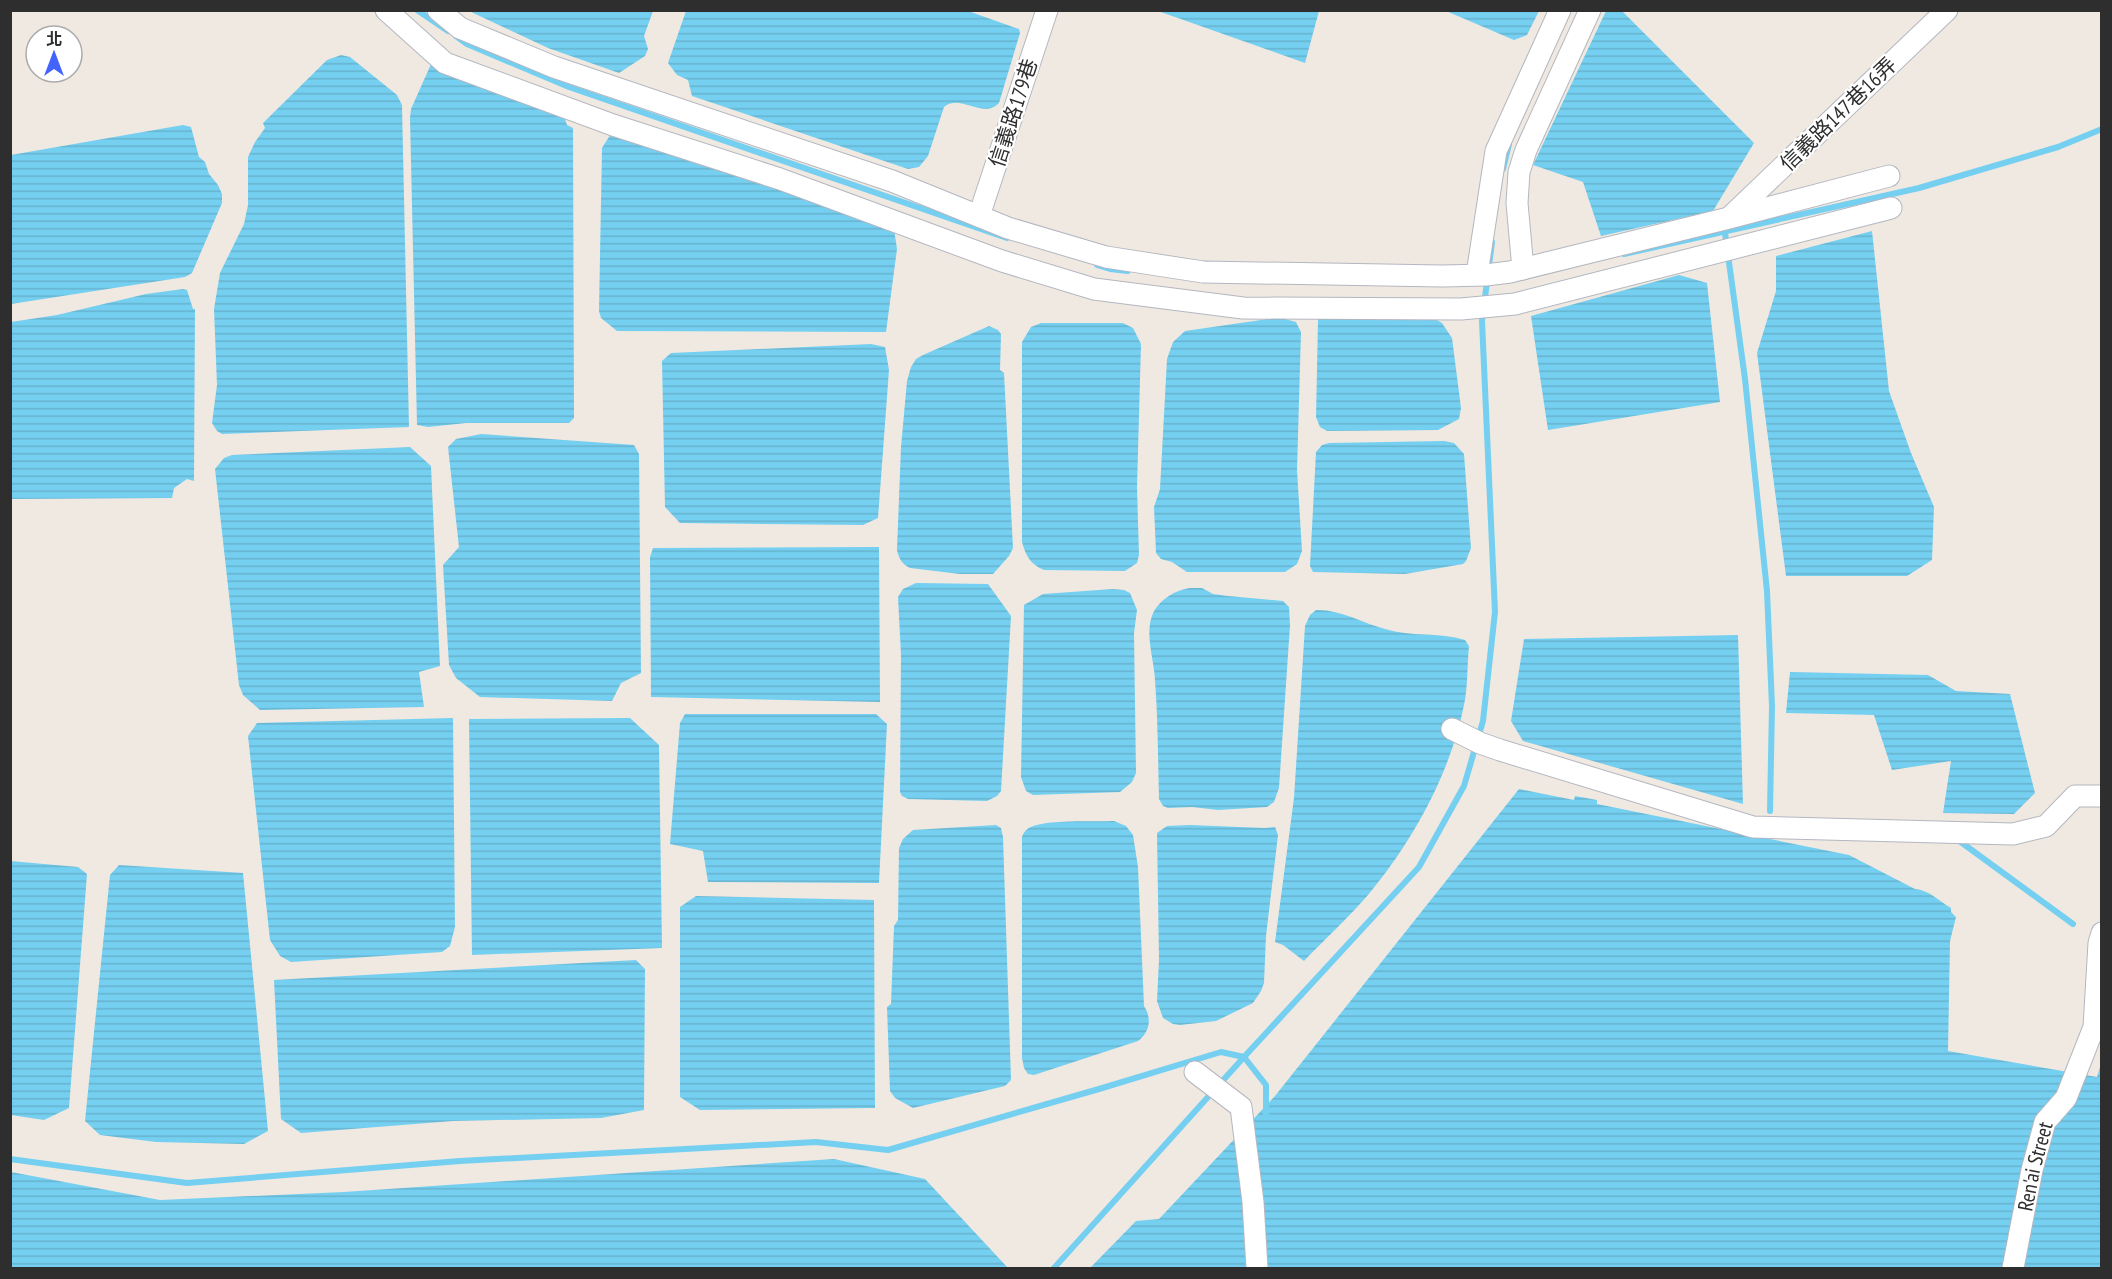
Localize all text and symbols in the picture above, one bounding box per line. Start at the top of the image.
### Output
north arrow [24,24,84,84]
text: 北 [46,29,62,49]
street label: 信義路147巷16弄 [1774,51,1902,177]
street label: 信義路179巷 [983,55,1043,171]
street label: Ren'ai Street [2011,1118,2058,1213]

